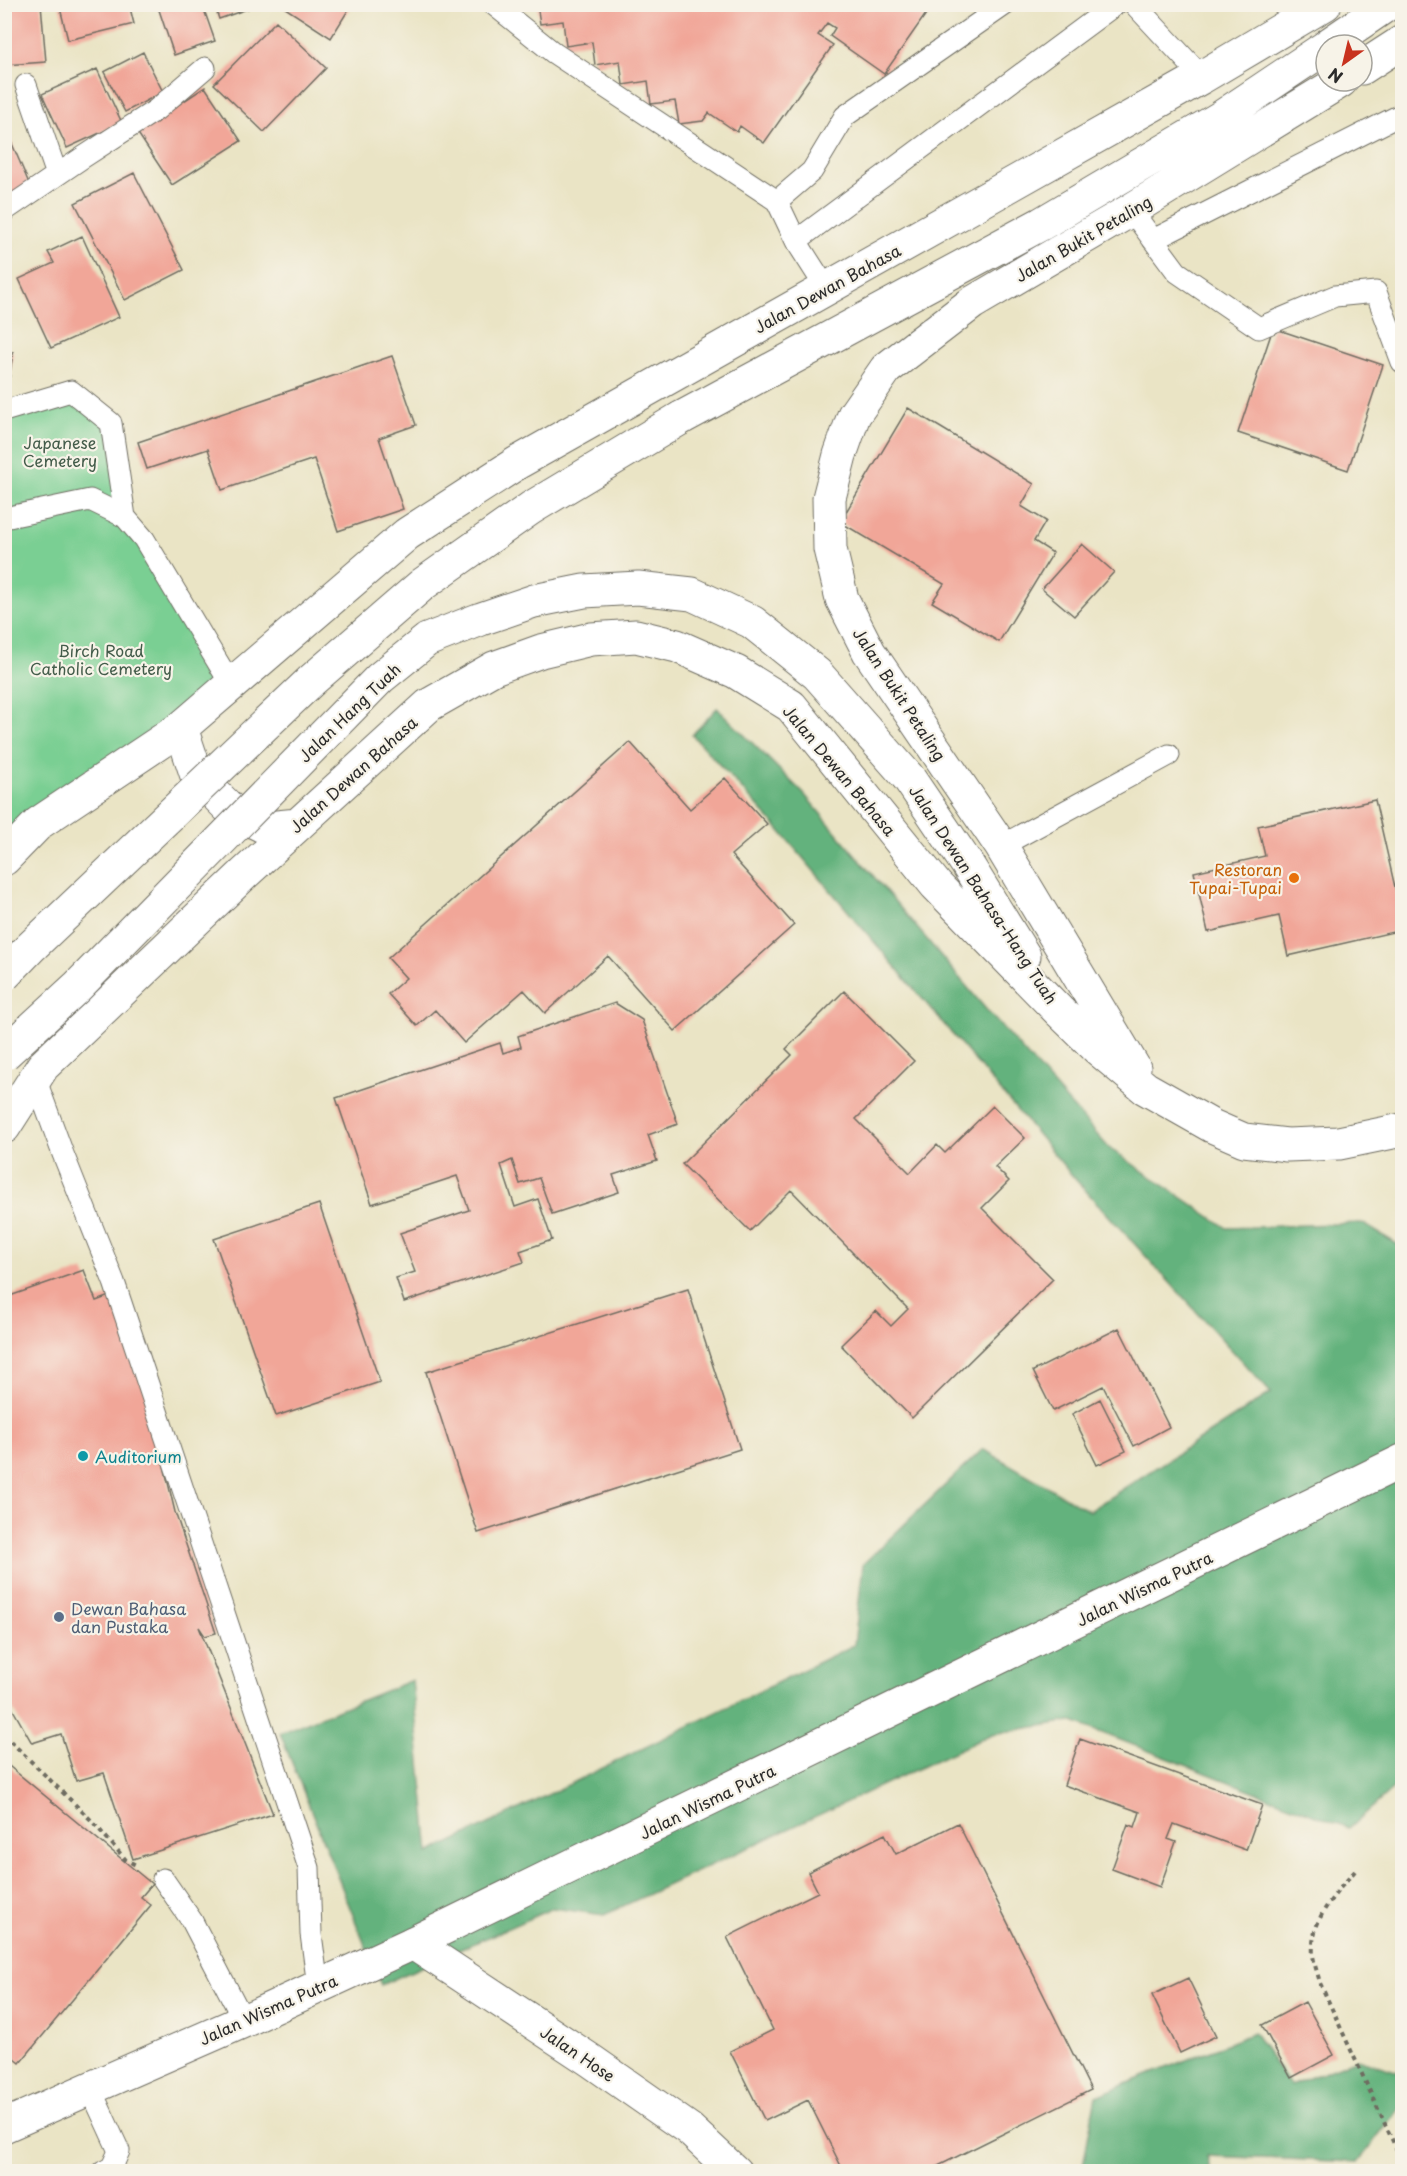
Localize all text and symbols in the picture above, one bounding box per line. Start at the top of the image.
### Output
north arrow [1314,33,1374,93]
text: N [1323,63,1347,90]
street label: Jalan Bukit Petaling [1010,189,1156,287]
street label: Jalan Dewan Bahasa [749,238,905,338]
park label: Japanese Cemetery [23,430,97,472]
street label: Jalan Bukit Petaling [848,623,952,765]
park label: Birch Road Catholic Cemetery [30,638,172,680]
street label: Jalan Hang Tuah [293,657,405,767]
street label: Jalan Dewan Bahasa [778,699,902,841]
street label: Jalan Dewan Bahasa [284,710,422,838]
street label: Jalan Dewan Bahasa-Hang Tuah [904,780,1064,1008]
place label: Restoran Tupai-Tupai [1189,857,1282,899]
marker: Restoran Tupai-Tupai [1287,871,1301,885]
place label: Auditorium [95,1444,182,1468]
marker: Auditorium [76,1449,90,1463]
street label: Jalan Wisma Putra [1072,1544,1216,1631]
place label: Dewan Bahasa dan Pustaka [71,1596,186,1638]
marker: Dewan Bahasa dan Pustaka [52,1610,66,1624]
street label: Jalan Wisma Putra [635,1757,779,1844]
street label: Jalan Wisma Putra [195,1968,341,2050]
street label: Jalan Hose [536,2019,620,2087]

